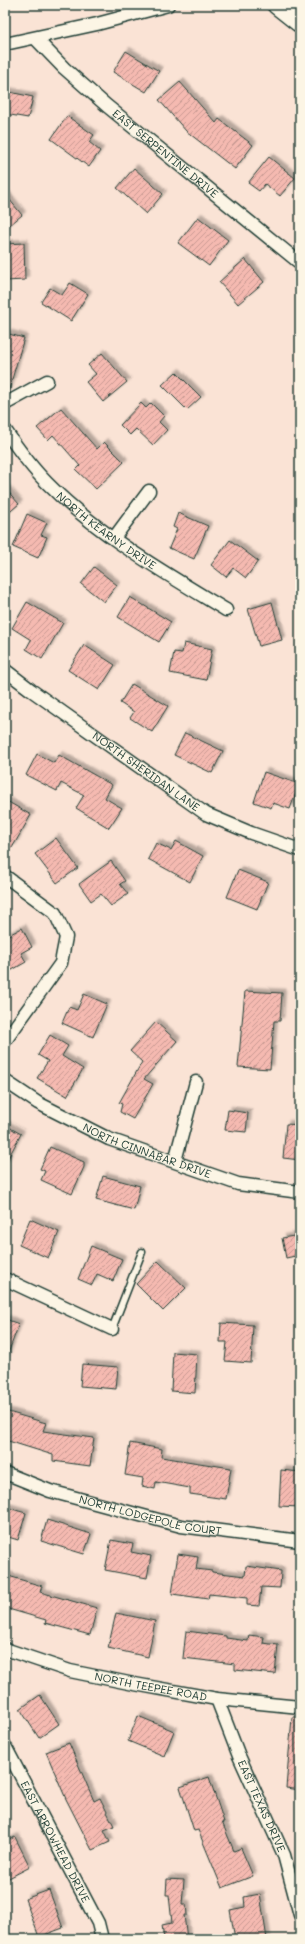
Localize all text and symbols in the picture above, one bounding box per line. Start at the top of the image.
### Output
street label: EAST SERPENTINE DRIVE [110,106,222,201]
street label: NORTH KEARNY DRIVE [54,488,159,572]
street label: NORTH SHERIDAN LANE [90,728,203,814]
street label: NORTH CINNABAR DRIVE [81,1119,213,1181]
street label: NORTH LODGEPOLE COURT [78,1491,223,1538]
street label: NORTH TEEPEE ROAD [93,1668,208,1704]
street label: EAST TEXAS DRIVE [235,1757,290,1854]
street label: EAST ARROWHEAD DRIVE [17,1778,94,1905]

